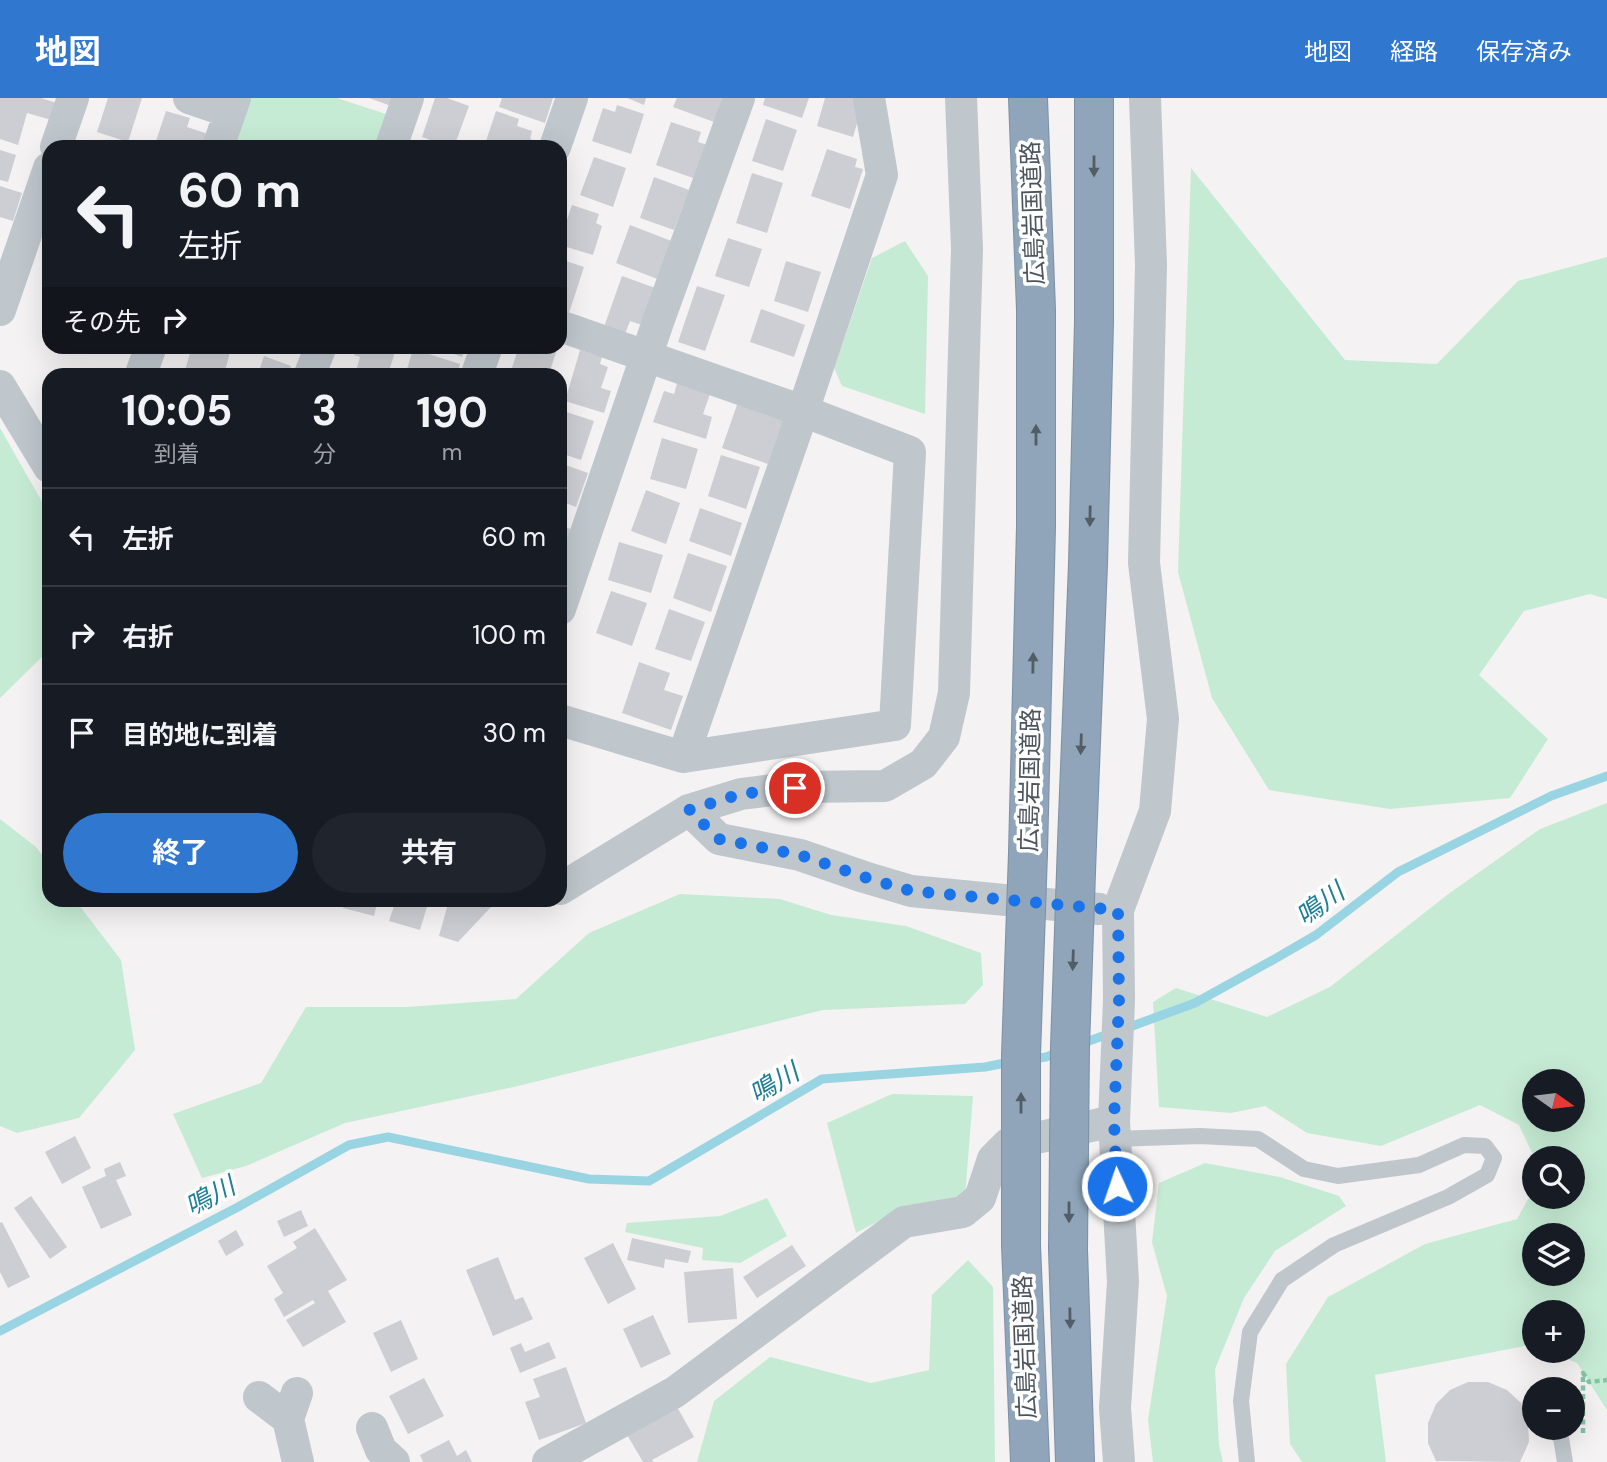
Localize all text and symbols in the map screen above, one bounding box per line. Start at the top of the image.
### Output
text: 地図 [35,30,101,73]
text: 地図 [1304,36,1352,67]
text: 経路 [1390,36,1438,67]
text: 保存済み [1476,36,1572,67]
street label: 広島岩国道路 [1014,141,1051,286]
one-way arrow [1088,155,1100,177]
text: 60 m [178,158,301,222]
icon: left [63,168,154,259]
text: 左折 [178,225,242,267]
icon: right [155,301,193,339]
text: その先 [63,305,141,339]
text: 10:05 [121,383,232,438]
text: 3 [312,383,337,438]
text: 190 [416,385,488,440]
one-way arrow [1030,424,1042,446]
text: m [442,437,462,467]
text: 到着 [154,439,200,469]
text: 分 [313,439,336,469]
one-way arrow [1084,505,1095,527]
icon: left [63,518,101,556]
text: 60 m [482,520,546,554]
text: 左折 [122,522,174,556]
icon: right [63,616,101,654]
text: 100 m [472,618,546,652]
text: 右折 [122,620,174,654]
one-way arrow [1027,651,1038,673]
street label: 広島岩国道路 [1013,708,1046,852]
icon: arrive [63,714,101,752]
text: 30 m [483,716,546,750]
text: 目的地に到着 [122,718,278,752]
one-way arrow [1076,733,1087,755]
pin [765,758,825,818]
icon: arrive [776,769,814,807]
button: 終了 [63,813,298,893]
button: 共有 [312,813,546,893]
water label: 鳴川 [1289,873,1353,933]
one-way arrow [1067,949,1079,971]
water label: 鳴川 [743,1053,808,1111]
north arrow [1522,1069,1586,1132]
map controls [1522,1069,1585,1440]
one-way arrow [1015,1092,1027,1114]
button: search [1522,1146,1585,1209]
position arrow [1080,1149,1154,1223]
water label: 鳴川 [179,1167,244,1223]
one-way arrow [1063,1201,1075,1223]
button: layers [1522,1223,1585,1286]
street label: 広島岩国道路 [1006,1275,1043,1420]
button: + [1522,1300,1585,1363]
one-way arrow [1064,1307,1076,1329]
button: − [1522,1377,1585,1440]

